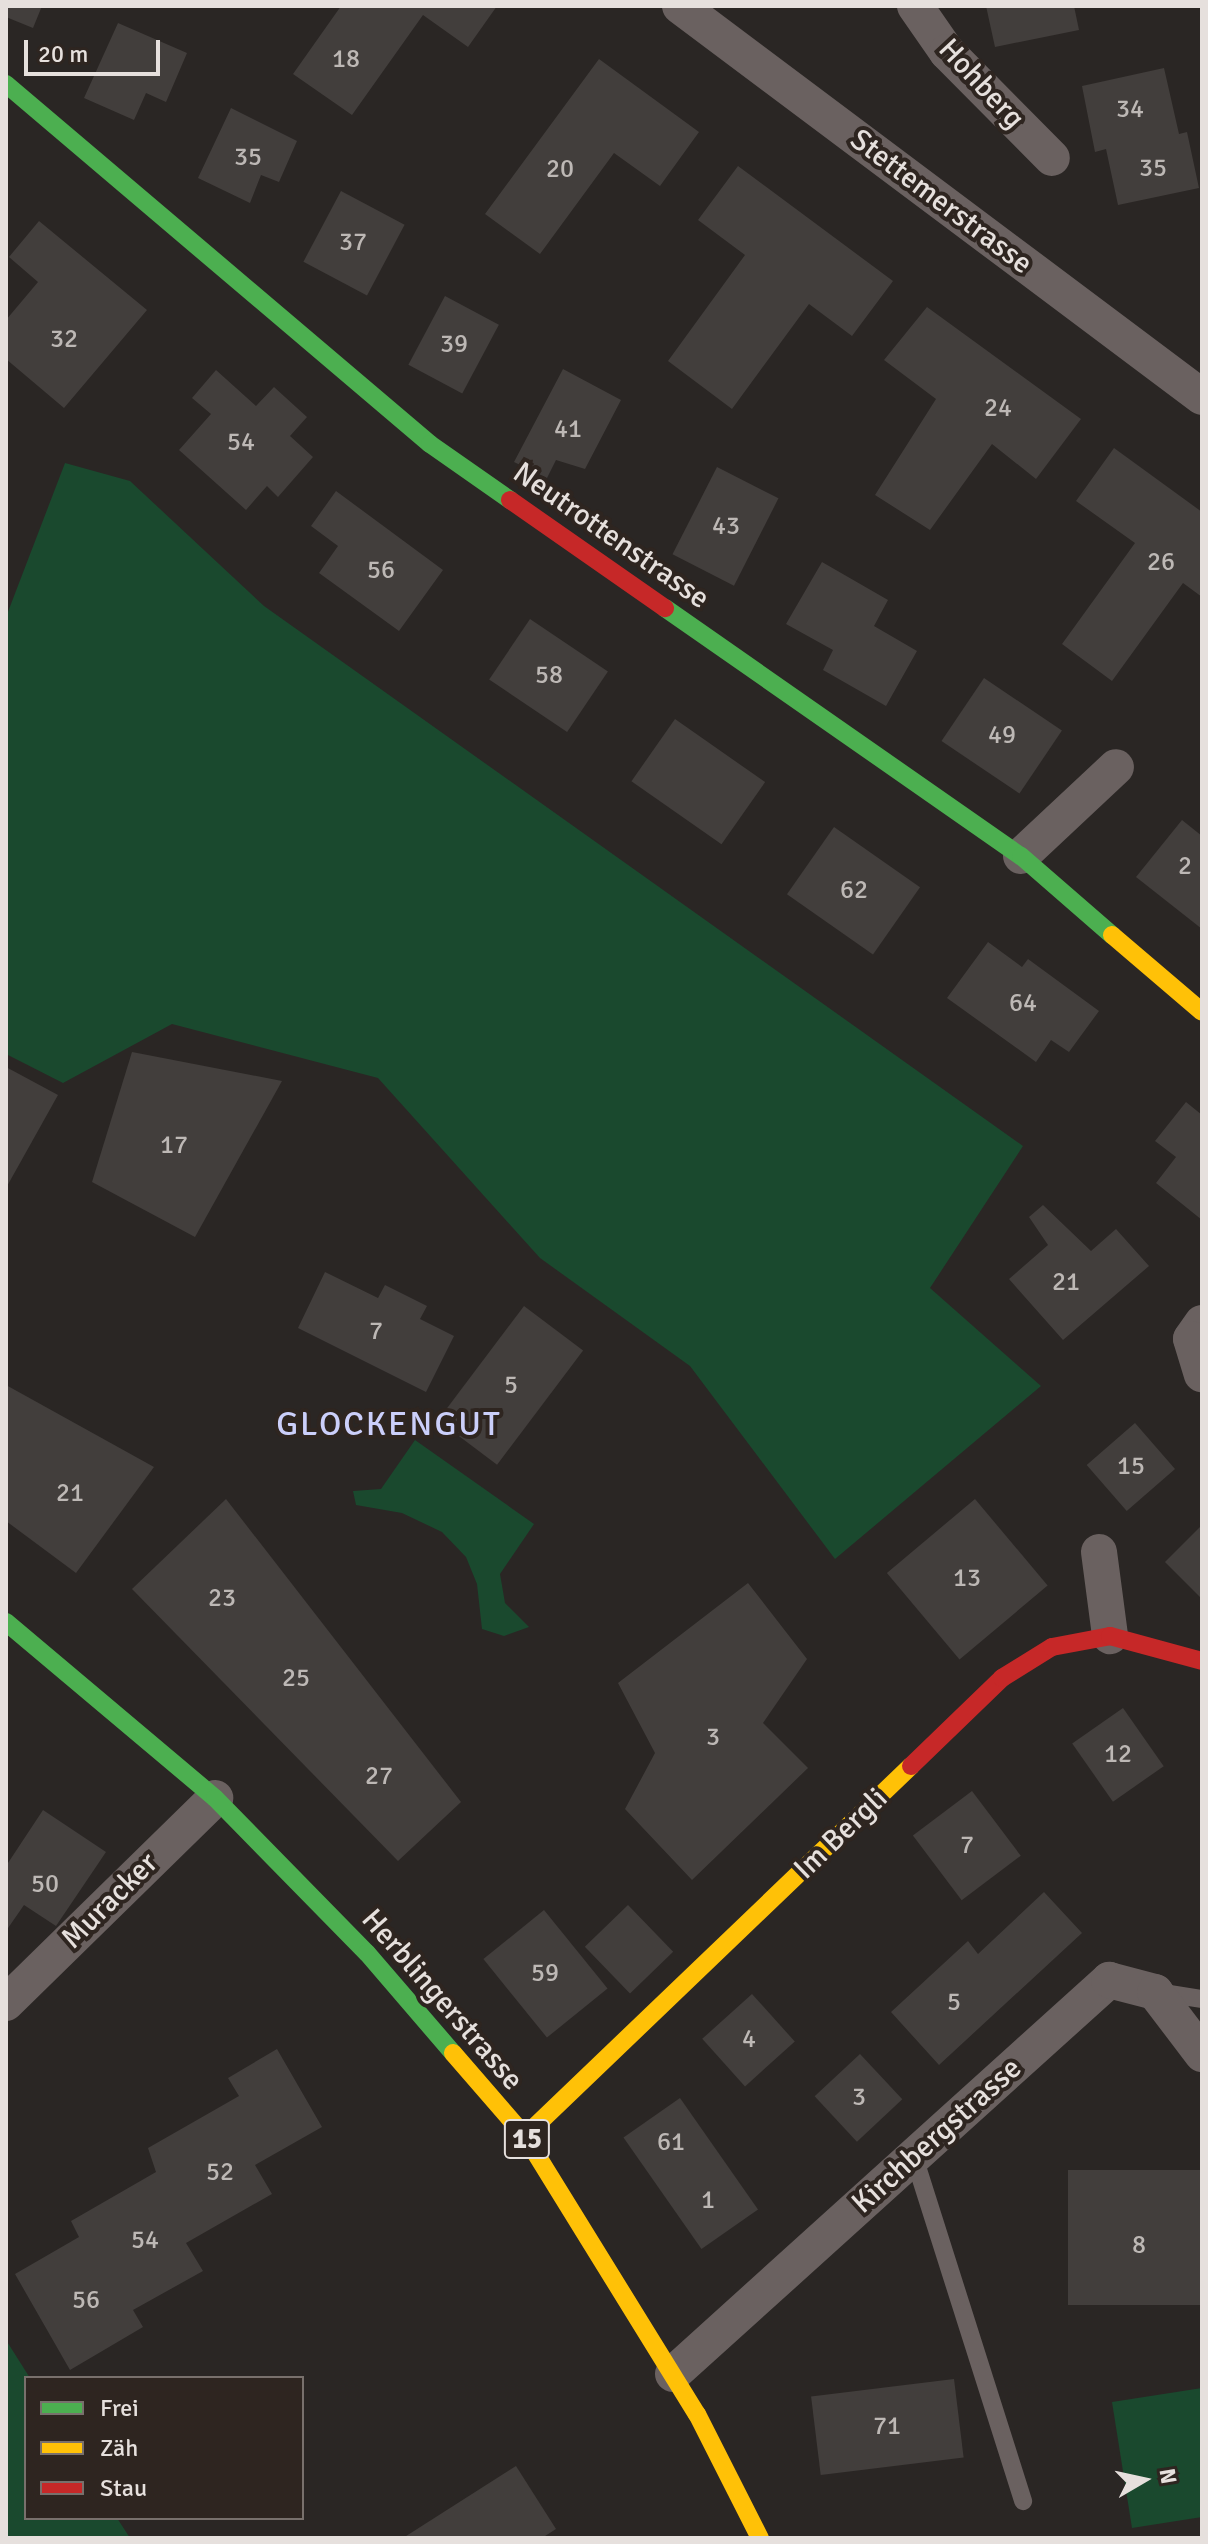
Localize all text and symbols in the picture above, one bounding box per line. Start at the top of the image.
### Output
scale bar [28,24,164,74]
street label: Hohberg [930,32,1032,136]
text: 20 m [38,39,88,69]
house number: 18 [332,44,360,76]
house number: 34 [1116,94,1144,126]
street label: Stettemerstrasse [843,122,1039,282]
house number: 35 [234,142,262,174]
house number: 35 [1139,153,1167,185]
house number: 20 [546,154,574,186]
house number: 37 [339,227,367,259]
house number: 32 [50,324,78,356]
house number: 39 [440,329,468,361]
house number: 24 [984,393,1012,425]
house number: 41 [554,414,582,446]
house number: 54 [227,427,255,459]
street label: Neutrottenstrasse [506,455,716,617]
house number: 43 [712,511,740,543]
house number: 26 [1147,547,1175,579]
house number: 56 [367,555,395,587]
house number: 58 [535,660,563,692]
house number: 49 [988,720,1016,752]
house number: 2 [1178,851,1192,883]
house number: 62 [840,875,868,907]
house number: 64 [1009,988,1037,1020]
house number: 17 [160,1130,188,1162]
house number: 21 [1052,1267,1080,1299]
house number: 7 [369,1316,383,1348]
house number: 5 [504,1370,518,1402]
district label: GLOCKENGUT [276,1405,502,1445]
house number: 15 [1117,1451,1145,1483]
house number: 21 [56,1478,84,1510]
house number: 13 [953,1563,981,1595]
house number: 23 [208,1583,236,1615]
house number: 25 [282,1663,310,1695]
house number: 3 [706,1722,720,1754]
house number: 12 [1104,1739,1132,1771]
house number: 27 [365,1761,393,1793]
street label: Im Bergli [787,1781,895,1887]
house number: 7 [960,1830,974,1862]
street label: Muracker [54,1845,166,1957]
house number: 50 [31,1869,59,1901]
street label: Herblingerstrasse [354,1902,530,2098]
house number: 59 [531,1958,559,1990]
house number: 5 [947,1987,961,2019]
house number: 4 [742,2024,756,2056]
street label: Kirchbergstrasse [845,2051,1029,2221]
house number: 3 [852,2082,866,2114]
road number: 15 [503,2115,551,2163]
house number: 61 [657,2127,685,2159]
house number: 52 [206,2157,234,2189]
house number: 1 [701,2185,715,2217]
house number: 54 [131,2225,159,2257]
house number: 8 [1132,2230,1146,2262]
house number: 56 [72,2285,100,2317]
legend [24,2376,304,2520]
text: Frei [100,2393,139,2423]
house number: 71 [873,2411,901,2443]
text: Zäh [100,2433,138,2463]
north arrow [1104,2440,1184,2520]
text: N [1154,2466,1183,2486]
text: Stau [100,2473,147,2503]

